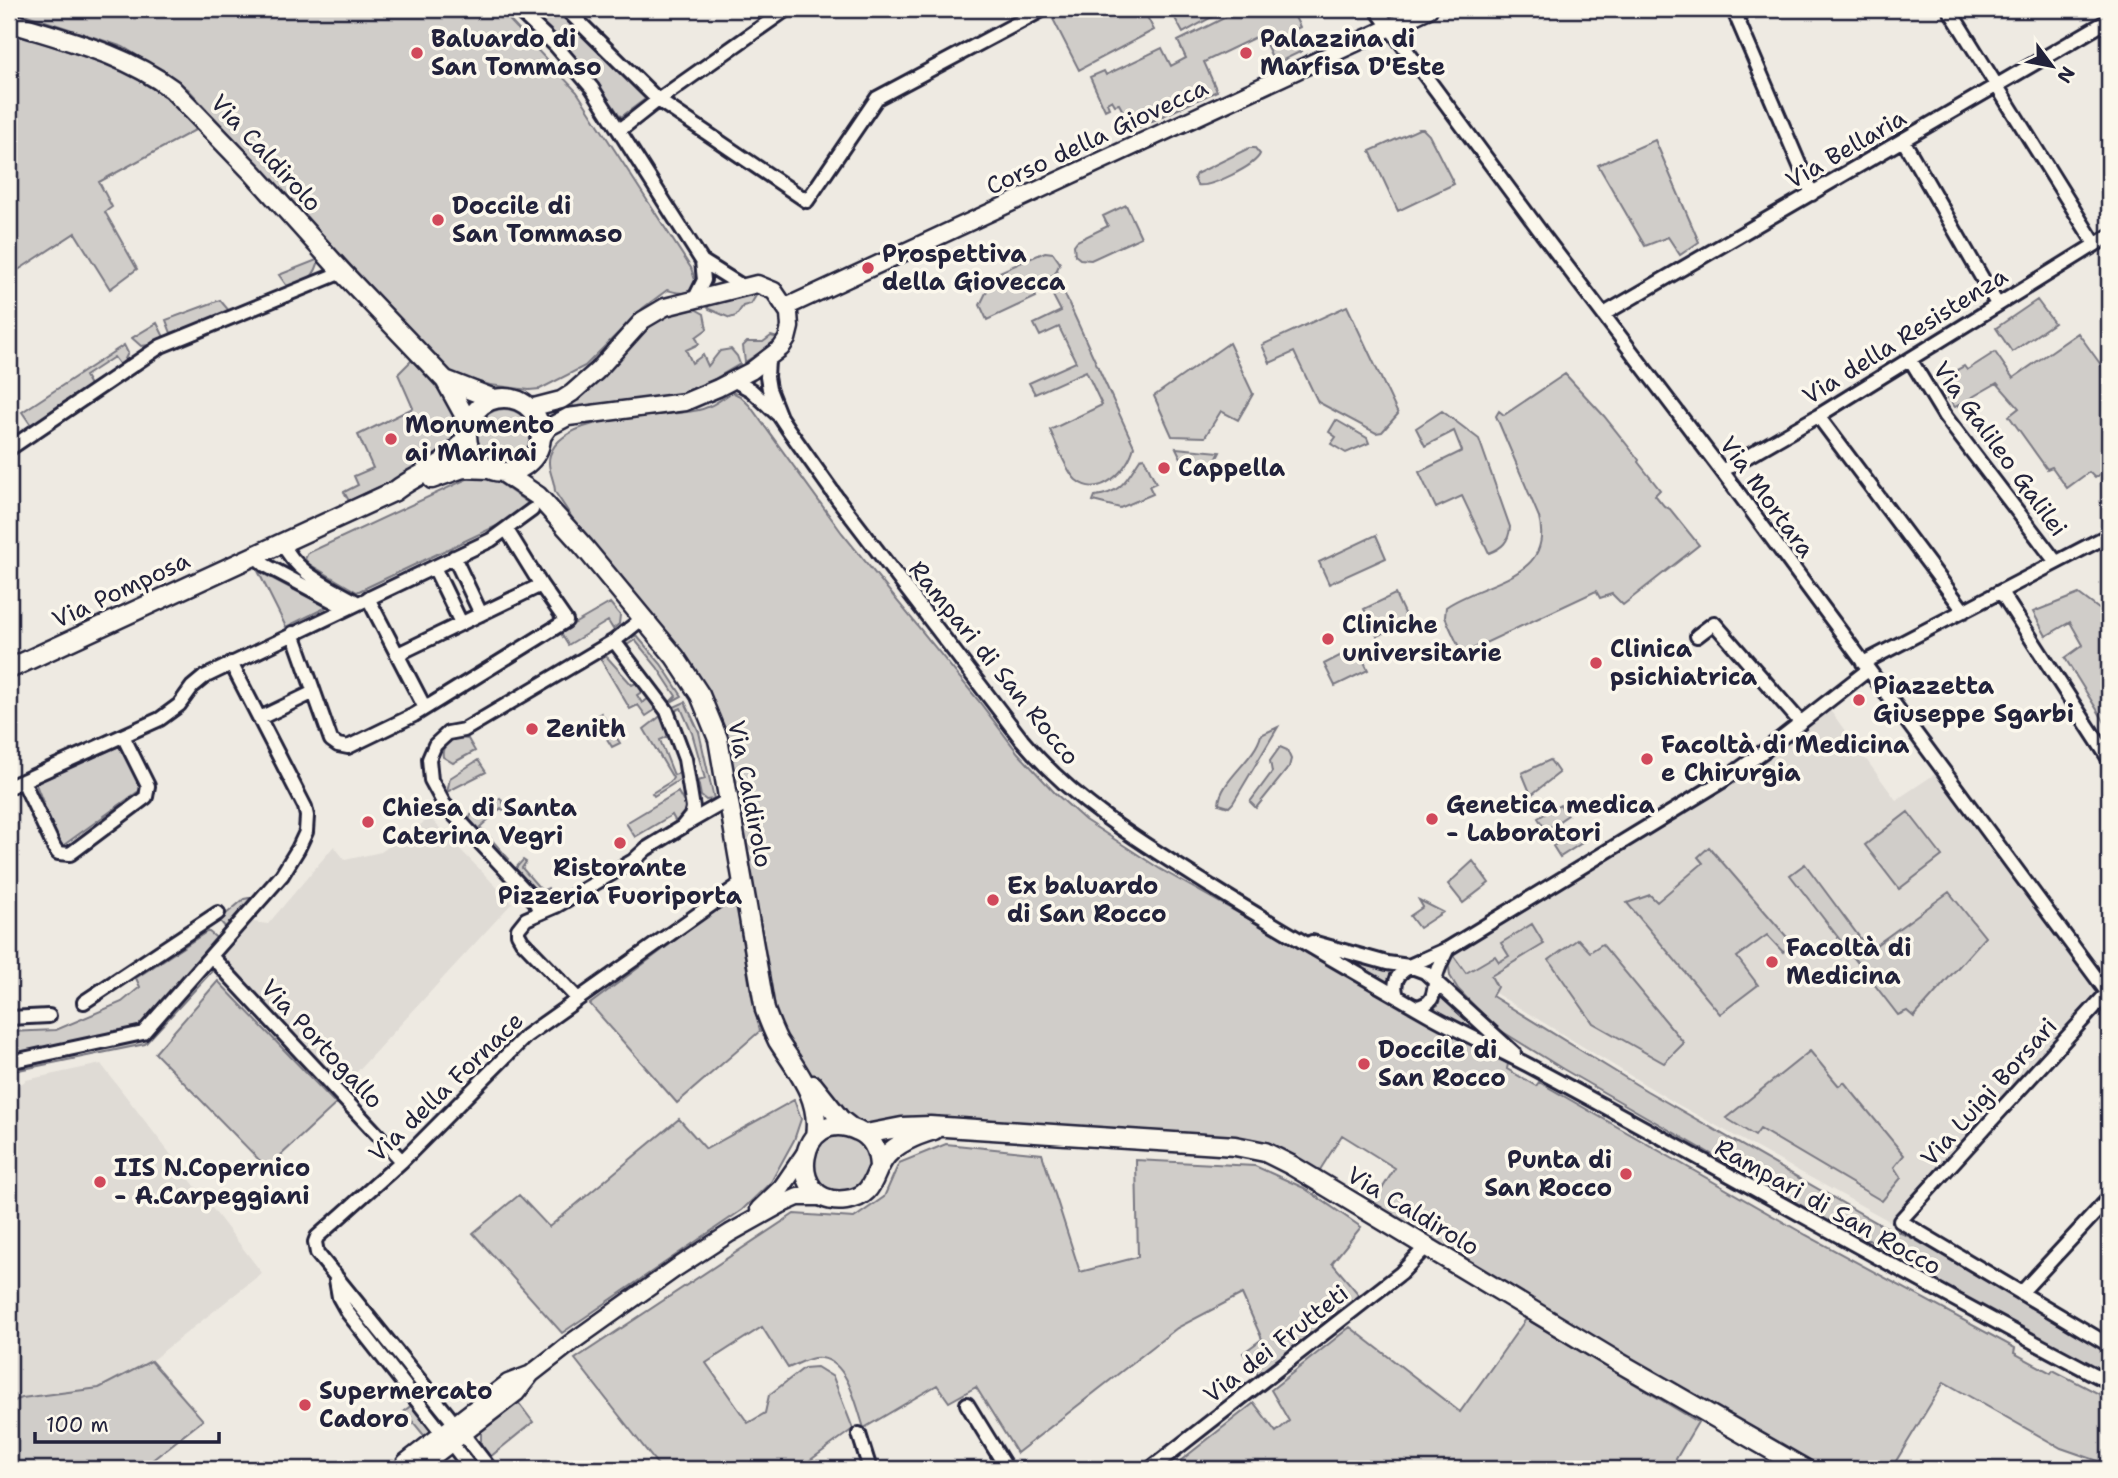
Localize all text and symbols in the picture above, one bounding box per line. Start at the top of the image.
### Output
place label: Baluardo di San Tommaso [431,23,602,83]
place label: Palazzina di Marfisa D'Este [1260,23,1445,83]
north arrow [2016,32,2086,102]
marker: Baluardo di San Tommaso [409,45,425,61]
marker: Palazzina di Marfisa D'Este [1238,45,1254,61]
text: N [2051,62,2081,88]
street label: Corso della Giovecca [981,71,1213,203]
street label: Via Caldirolo [203,87,329,219]
street label: Via Bellaria [1780,102,1912,196]
place label: Doccile di San Tommaso [452,190,623,250]
marker: Doccile di San Tommaso [430,212,446,228]
place label: Prospettiva della Giovecca [882,238,1066,298]
marker: Prospettiva della Giovecca [860,260,876,276]
street label: Via della Resistenza [1796,260,2014,412]
street label: Via Galileo Galilei [1926,355,2074,543]
place label: Monumento ai Marinai [405,409,554,469]
street label: Via Mortara [1712,430,1822,564]
marker: Monumento ai Marinai [383,431,399,447]
place label: Cappella [1178,452,1286,484]
marker: Cappella [1156,460,1172,476]
street label: Via Pomposa [47,544,195,636]
street label: Rampari di San Rocco [902,554,1086,772]
place label: Cliniche universitarie [1342,609,1502,669]
marker: Cliniche universitarie [1320,631,1336,647]
place label: Clinica psichiatrica [1610,633,1758,693]
marker: Clinica psichiatrica [1588,655,1604,671]
place label: Piazzetta Giuseppe Sgarbi [1873,670,2074,730]
marker: Piazzetta Giuseppe Sgarbi [1851,692,1867,708]
place label: Zenith [546,713,626,745]
street label: Via Caldirolo [720,718,780,870]
marker: Zenith [524,721,540,737]
place label: Facoltà di Medicina e Chirurgia [1661,729,1910,789]
marker: Facoltà di Medicina e Chirurgia [1639,751,1655,767]
place label: Genetica medica - Laboratori [1446,789,1655,849]
place label: Chiesa di Santa Caterina Vegri [382,792,577,852]
marker: Genetica medica - Laboratori [1424,811,1440,827]
marker: Chiesa di Santa Caterina Vegri [360,814,376,830]
marker: Ristorante Pizzeria Fuoriporta [612,835,628,851]
place label: Ristorante Pizzeria Fuoriporta [498,852,743,912]
place label: Ex baluardo di San Rocco [1007,870,1167,930]
marker: Ex baluardo di San Rocco [985,892,1001,908]
place label: Facoltà di Medicina [1786,932,1912,992]
marker: Facoltà di Medicina [1764,954,1780,970]
street label: Via Portogallo [254,972,390,1116]
street label: Via della Fornace [362,1005,530,1169]
street label: Via Luigi Borsari [1914,1011,2064,1173]
place label: Doccile di San Rocco [1378,1034,1506,1094]
marker: Doccile di San Rocco [1356,1056,1372,1072]
street label: Rampari di San Rocco [1709,1131,1947,1283]
place label: Punta di San Rocco [1484,1144,1612,1204]
place label: IIS N.Copernico - A.Carpeggiani [114,1152,310,1212]
street label: Via Caldirolo [1341,1159,1485,1263]
marker: Punta di San Rocco [1618,1166,1634,1182]
marker: IIS N.Copernico - A.Carpeggiani [92,1174,108,1190]
street label: Via dei Frutteti [1197,1277,1355,1411]
place label: Supermercato Cadoro [319,1375,493,1435]
marker: Supermercato Cadoro [297,1397,313,1413]
scale bar [35,1401,219,1445]
text: 100 m [46,1411,109,1439]

